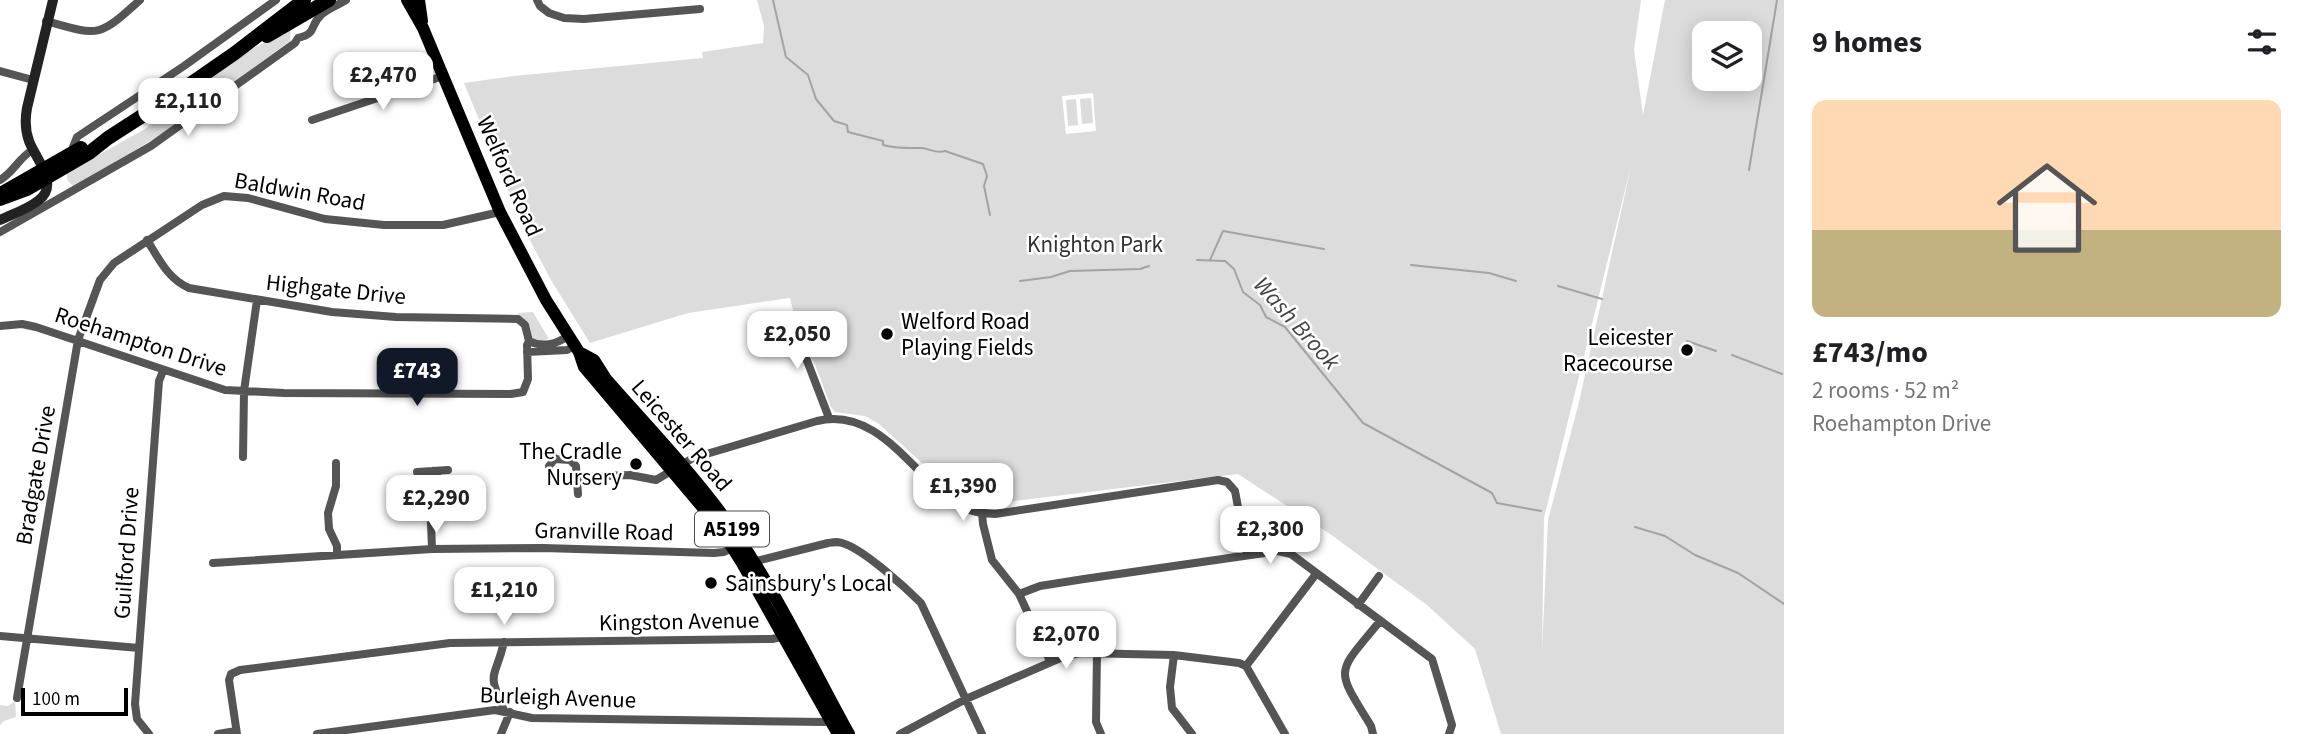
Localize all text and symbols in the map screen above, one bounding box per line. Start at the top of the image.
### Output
map controls [1692,21,1762,91]
button: layers [1692,21,1762,91]
text: 9 homes [1812,21,1922,64]
icon: filters [2243,23,2281,61]
pin: £2,470 [326,52,440,112]
text: £2,470 [349,58,417,91]
pin: £2,110 [131,78,245,138]
text: £2,110 [154,84,222,117]
street label: Welford Road [468,111,551,242]
icon: home [1984,145,2110,271]
street label: Baldwin Road [232,164,368,219]
park label: Knighton Park [1027,228,1163,261]
street label: Highgate Drive [264,266,408,313]
water label: Wash Brook [1245,269,1349,378]
street label: Roehampton Drive [51,298,231,385]
place label: Welford Road Playing Fields [901,305,1033,364]
pin: £2,050 [740,312,854,371]
text: £2,050 [763,317,831,350]
place label: Leicester Racecourse [1563,321,1674,380]
marker: Welford Road Playing Fields [879,326,895,342]
text: £743/mo [1812,331,1928,374]
marker: Leicester Racecourse [1679,342,1695,358]
pin: £743 [376,348,458,408]
text: £743 [393,354,441,387]
street label: Leicester Road [623,372,740,499]
text: 2 rooms · 52 m² [1812,374,1959,407]
street label: Bradgate Drive [7,403,64,547]
text: Roehampton Drive [1812,407,1991,440]
place label: The Cradle Nursery [519,435,622,494]
marker: The Cradle Nursery [628,456,644,472]
pin: £1,390 [906,463,1020,523]
text: £1,390 [929,469,997,502]
pin: £2,290 [379,476,493,535]
text: £2,290 [402,481,470,514]
street label: Guilford Drive [105,486,148,620]
pin: £2,300 [1213,506,1327,566]
road number: A5199 [695,512,769,546]
text: £2,300 [1236,512,1304,545]
street label: Granville Road [534,514,674,549]
place label: Sainsbury's Local [725,567,892,600]
pin: £1,210 [447,568,561,627]
text: £1,210 [470,573,538,606]
marker: Sainsbury's Local [703,575,719,591]
street label: Kingston Avenue [599,604,759,639]
pin: £2,070 [1009,612,1123,671]
text: £2,070 [1032,617,1100,650]
street label: Burleigh Avenue [479,678,637,717]
scale bar [21,685,128,717]
text: 100 m [32,686,80,713]

